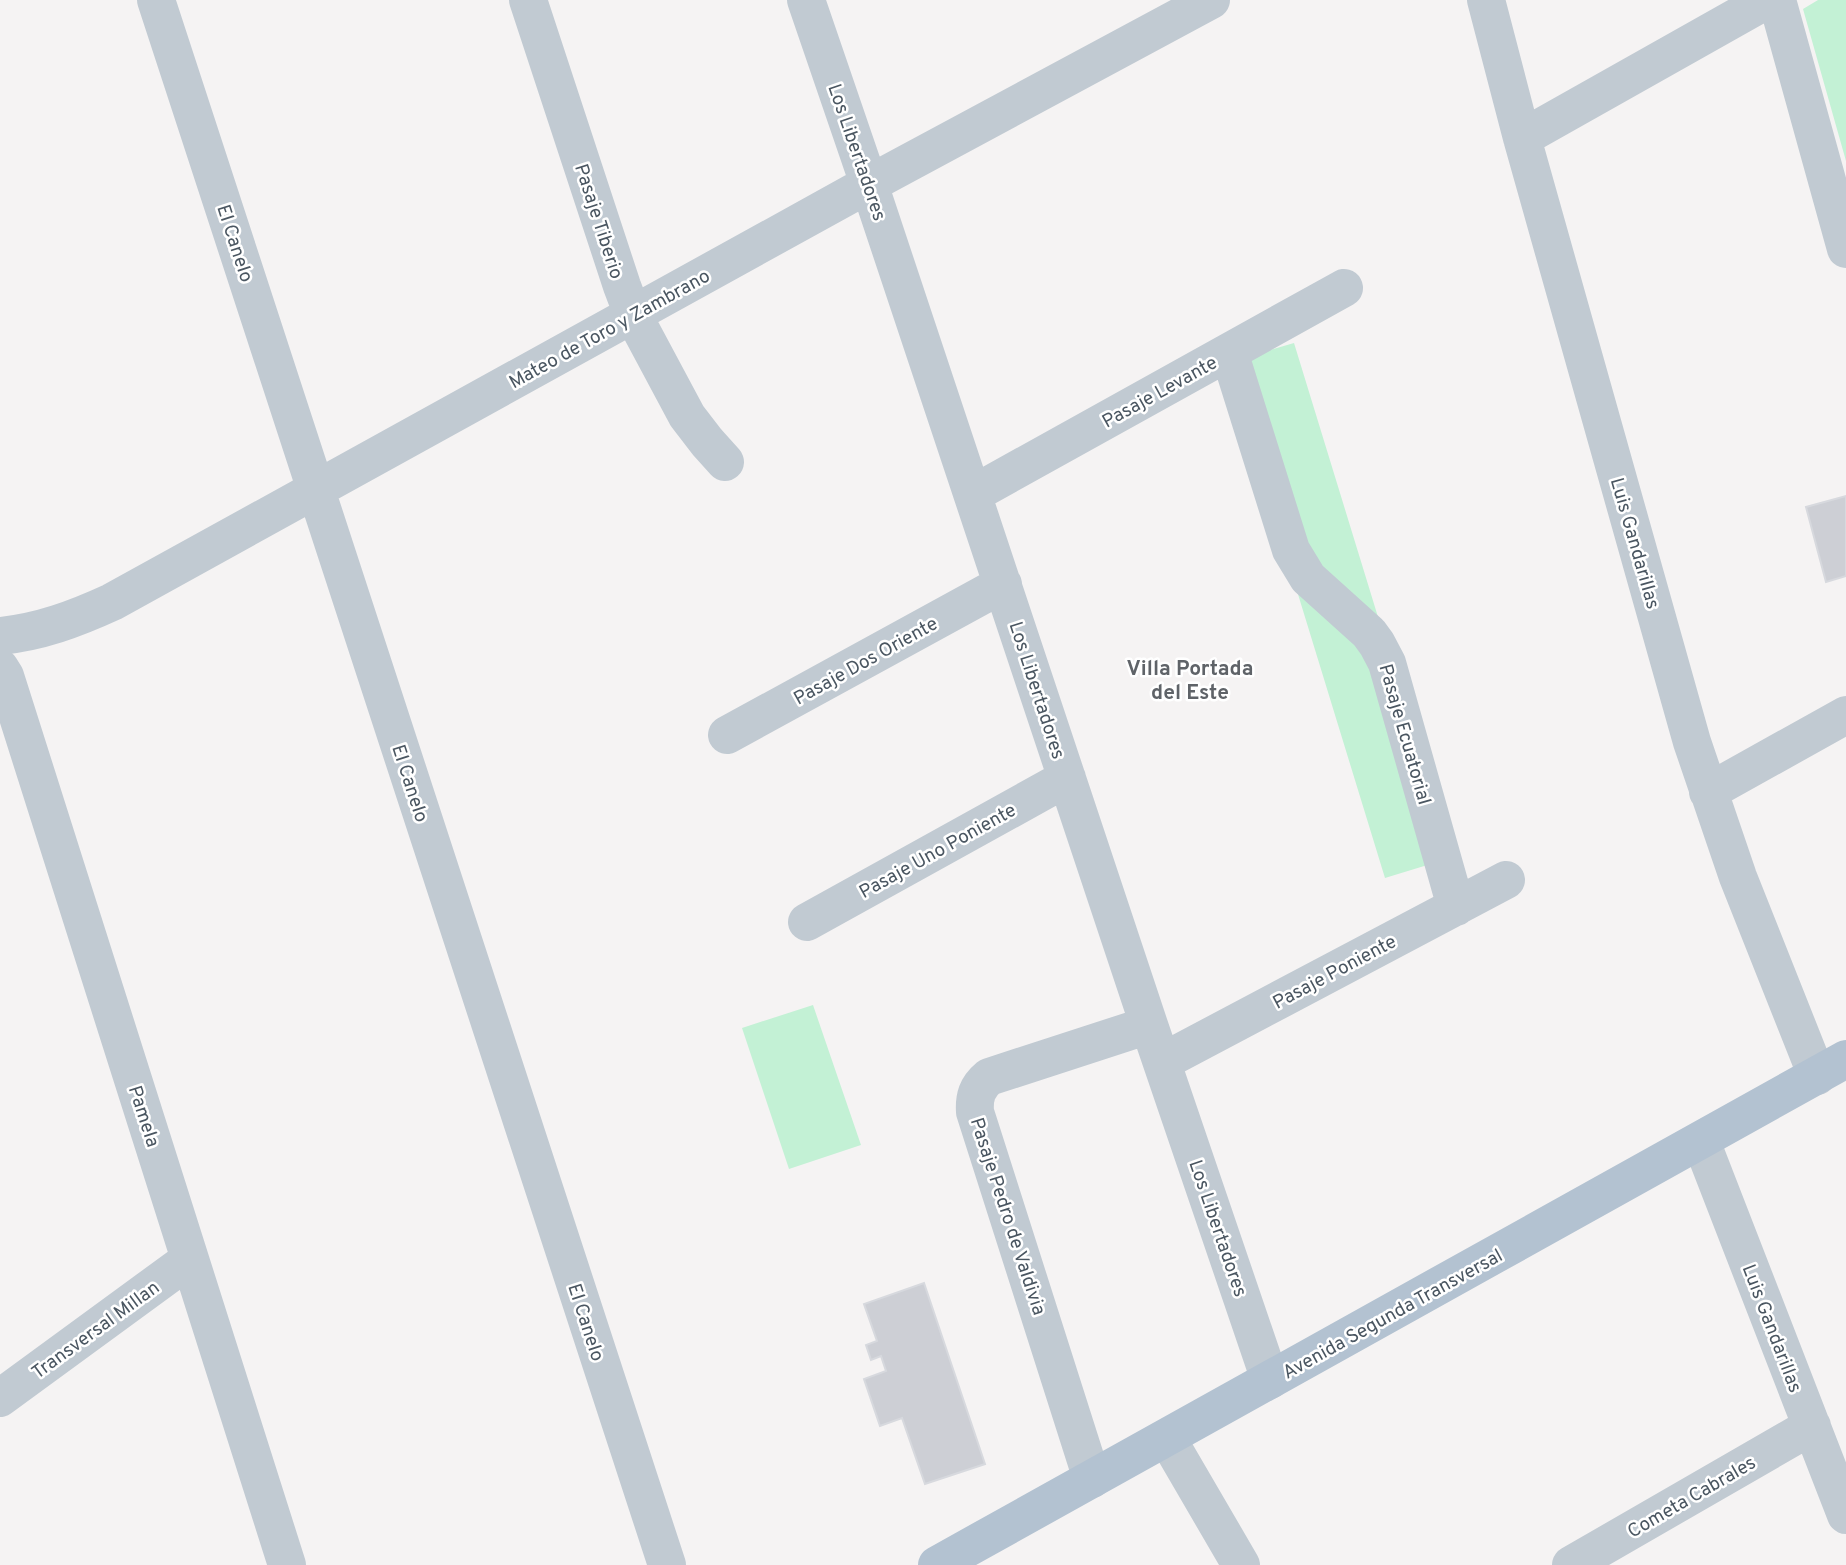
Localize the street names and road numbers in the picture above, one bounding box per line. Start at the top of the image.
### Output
street label: Los Libertadores [821,81,891,224]
street label: Pasaje Tiberio [568,161,628,282]
street label: El Canelo [210,202,258,285]
street label: Mateo de Toro y Zambrano [505,264,715,395]
street label: Pasaje Levante [1098,351,1222,434]
street label: Luis Gandarillas [1604,475,1664,612]
street label: Pasaje Dos Oriente [790,612,942,711]
street label: Los Libertadores [1003,619,1070,762]
street label: Pasaje Ecuatorial [1372,661,1436,808]
street label: El Canelo [385,742,433,825]
street label: Pasaje Uno Poniente [855,799,1021,905]
street label: Pasaje Poniente [1269,930,1401,1015]
street label: Pamela [122,1083,164,1150]
street label: Pasaje Pedro de Valdivia [964,1115,1050,1318]
street label: Los Libertadores [1182,1157,1252,1300]
street label: Avenida Segunda Transversal [1279,1244,1507,1385]
street label: Luis Gandarillas [1736,1261,1807,1396]
street label: Transversal Millan [27,1276,165,1385]
street label: El Canelo [561,1281,609,1364]
street label: Cometa Cabrales [1623,1451,1761,1544]

